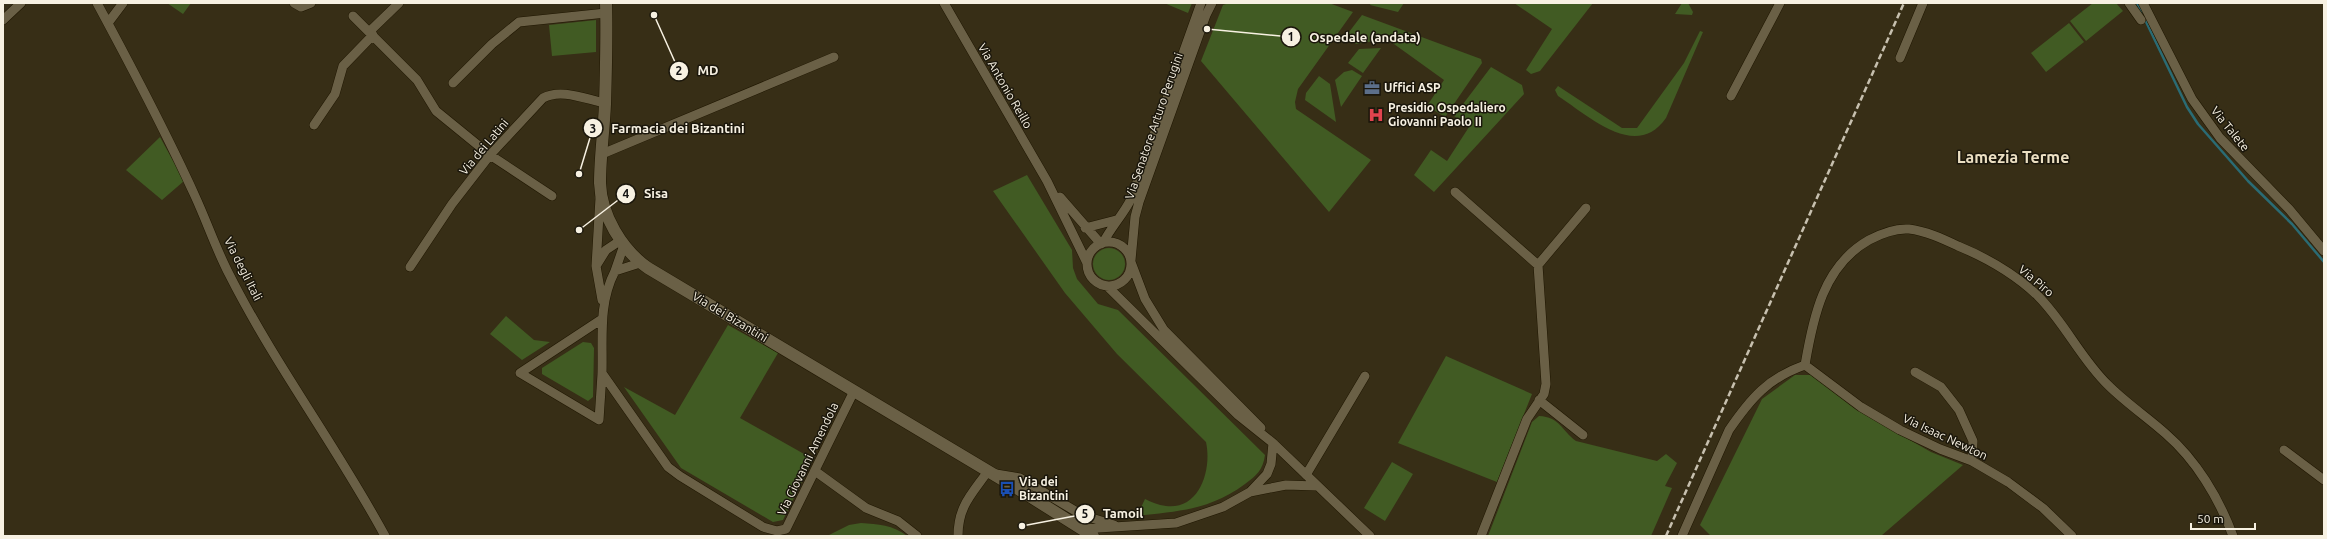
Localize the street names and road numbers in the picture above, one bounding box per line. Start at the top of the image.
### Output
street label: Via Antonio Reillo [976,41,1035,131]
street label: Via Senatore Arturo Perugini [1122,51,1185,201]
street label: Via Talete [2209,104,2252,153]
street label: Via dei Latini [457,116,511,177]
street label: Via degli Itali [222,235,265,303]
street label: Via Piro [2016,262,2056,299]
street label: Via dei Bizantini [690,289,770,344]
street label: Via Giovanni Amendola [775,400,841,517]
street label: Via Isaac Newton [1901,411,1990,462]

